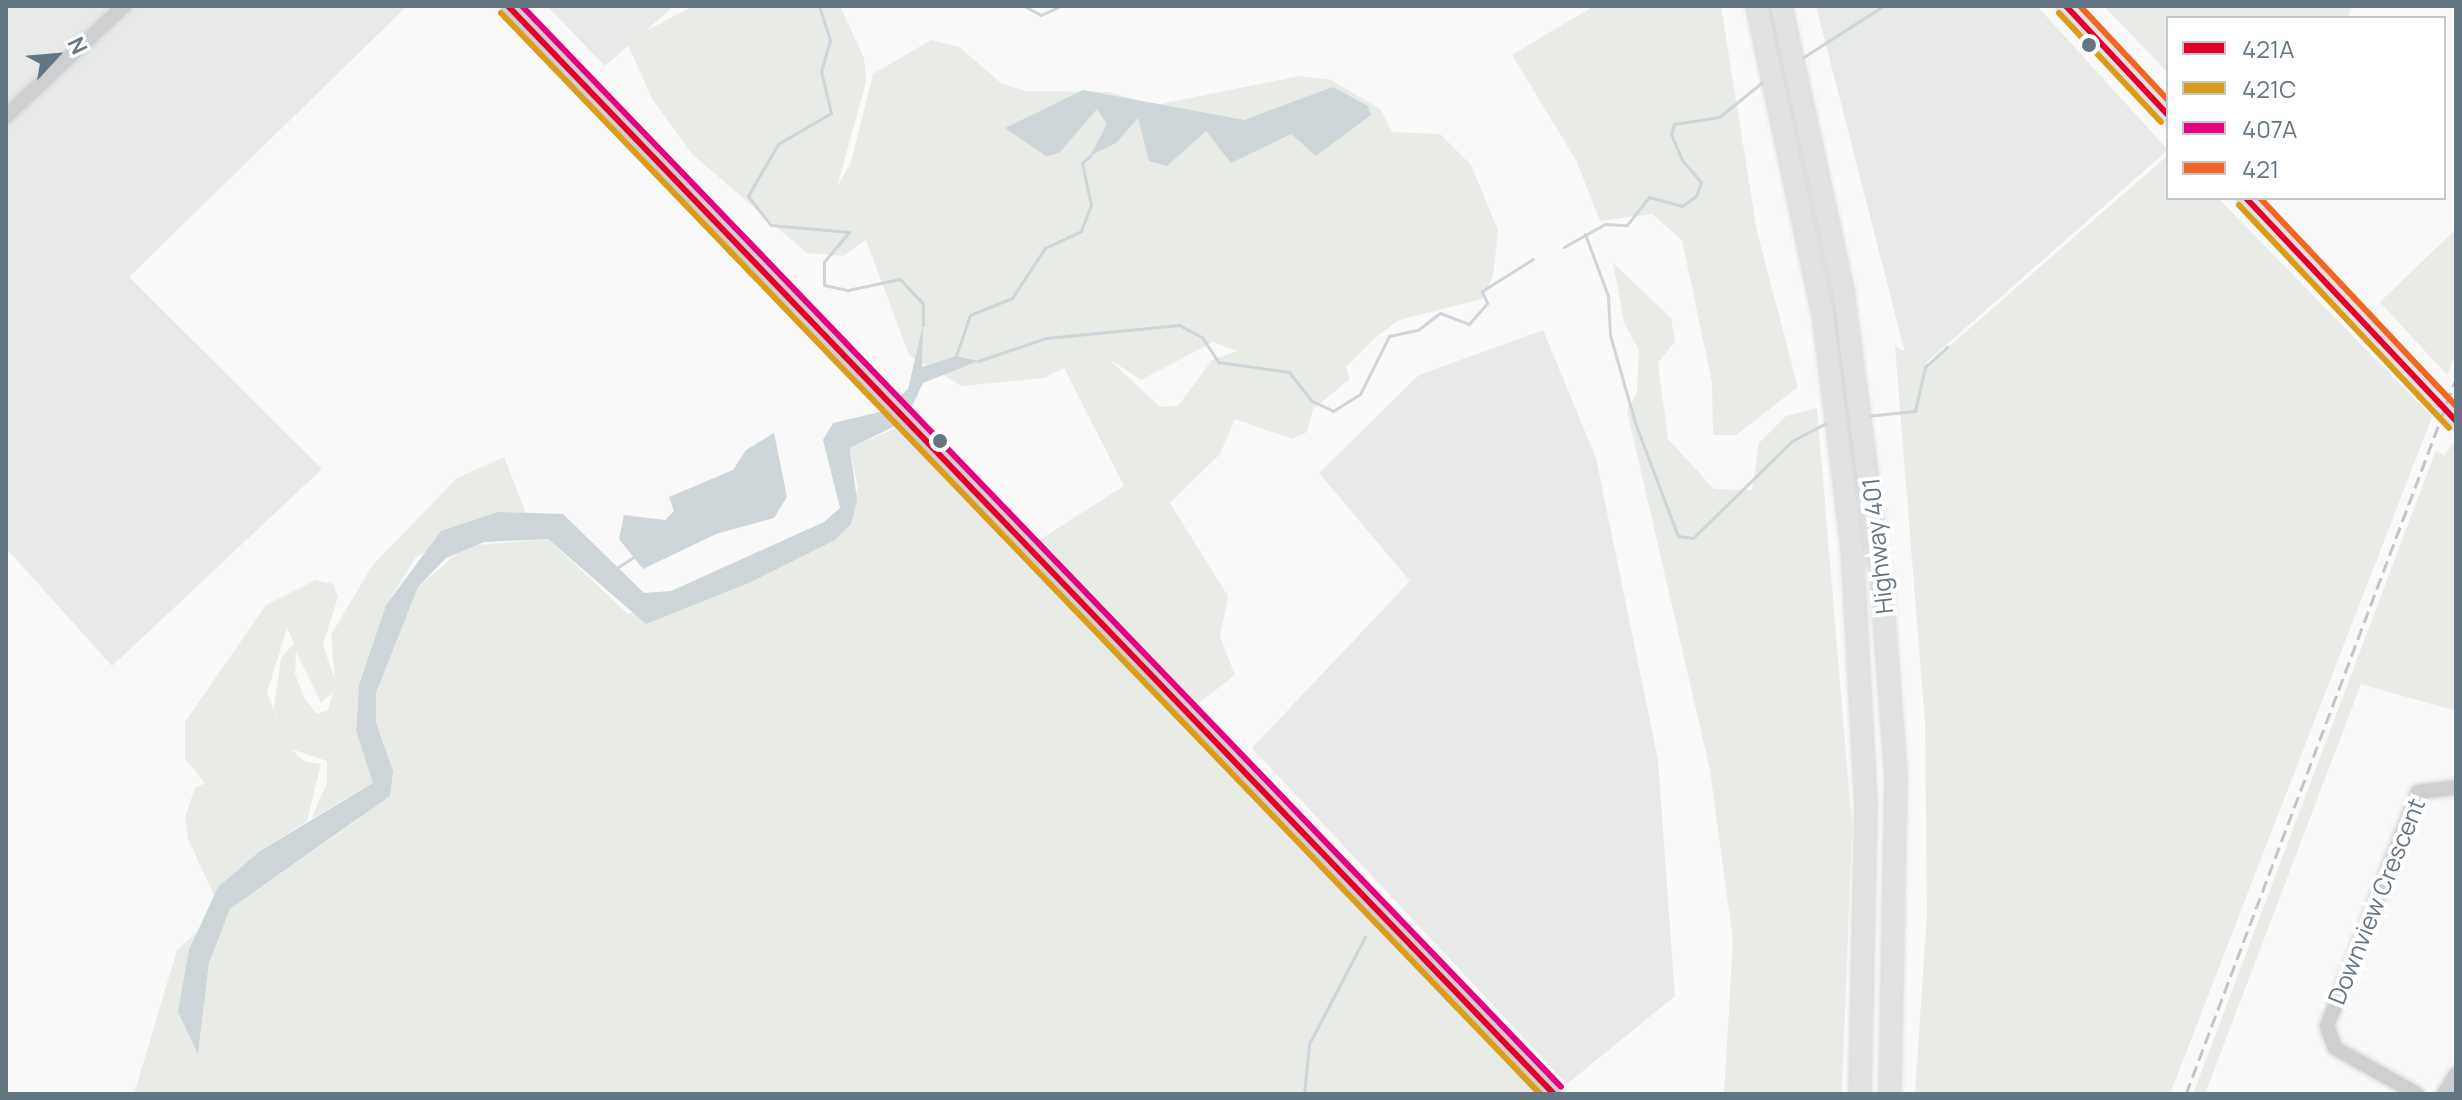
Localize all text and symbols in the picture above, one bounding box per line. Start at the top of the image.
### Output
north arrow [16,16,96,96]
legend [2166,16,2446,200]
text: N [61,32,95,59]
text: 421A [2242,32,2294,65]
unlabelled marker [2081,37,2097,53]
text: 421C [2242,72,2296,105]
text: 407A [2242,112,2297,145]
text: 421 [2242,152,2279,185]
unlabelled marker [932,433,948,449]
street label: Highway 401 [1856,477,1898,615]
street label: Downview Crescent [2321,794,2431,1008]

